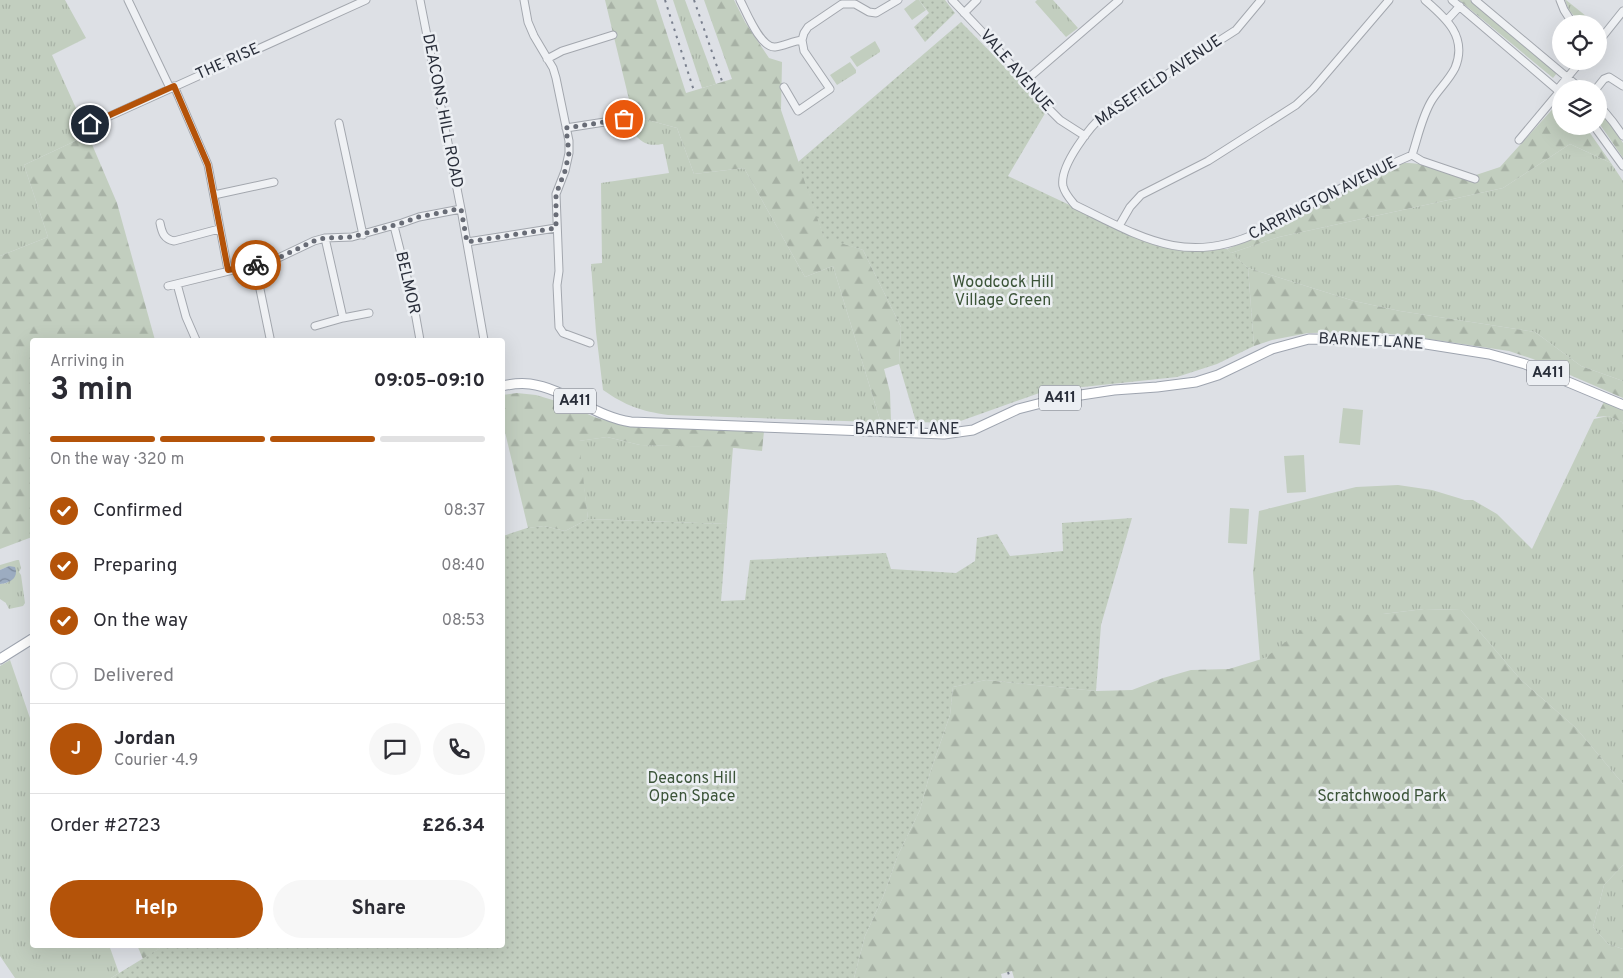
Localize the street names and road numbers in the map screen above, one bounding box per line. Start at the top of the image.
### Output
street label: VALE AVENUE [975,26,1057,116]
street label: MASEFIELD AVENUE [1092,31,1226,131]
street label: DEACONS HILL ROAD [417,32,467,190]
street label: THE RISE [193,39,263,85]
street label: CARRINGTON AVENUE [1245,153,1401,245]
street label: BELMOR [390,250,424,316]
street label: BARNET LANE [1318,329,1424,355]
road number: A411 [1527,360,1569,386]
road number: A411 [1039,386,1081,410]
road number: A411 [554,388,596,414]
street label: BARNET LANE [854,420,960,440]

